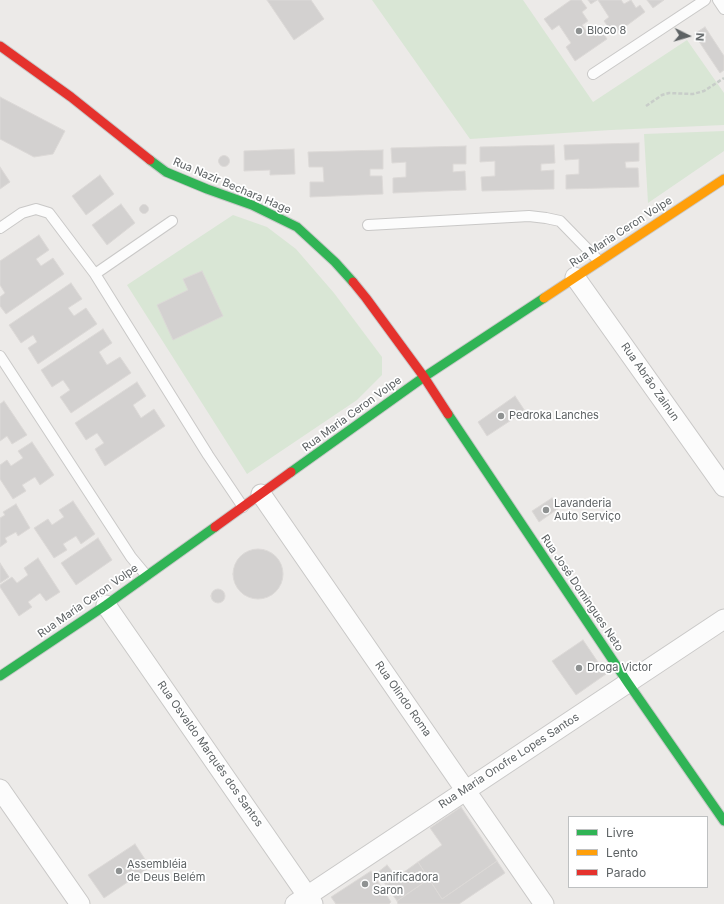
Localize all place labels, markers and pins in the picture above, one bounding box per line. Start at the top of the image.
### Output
place label: Bloco 8 [587,24,626,38]
marker: Bloco 8 [574,26,584,36]
place label: Pedroka Lanches [509,409,599,423]
marker: Pedroka Lanches [496,411,506,421]
place label: Lavanderia Auto Serviço [554,497,621,523]
marker: Lavanderia Auto Serviço [541,505,551,515]
place label: Droga Victor [587,661,652,675]
marker: Droga Victor [574,663,584,673]
place label: Assembléia de Deus Belém [127,858,205,884]
marker: Assembléia de Deus Belém [114,866,124,876]
place label: Panificadora Saron [373,871,438,897]
marker: Panificadora Saron [360,879,370,889]

